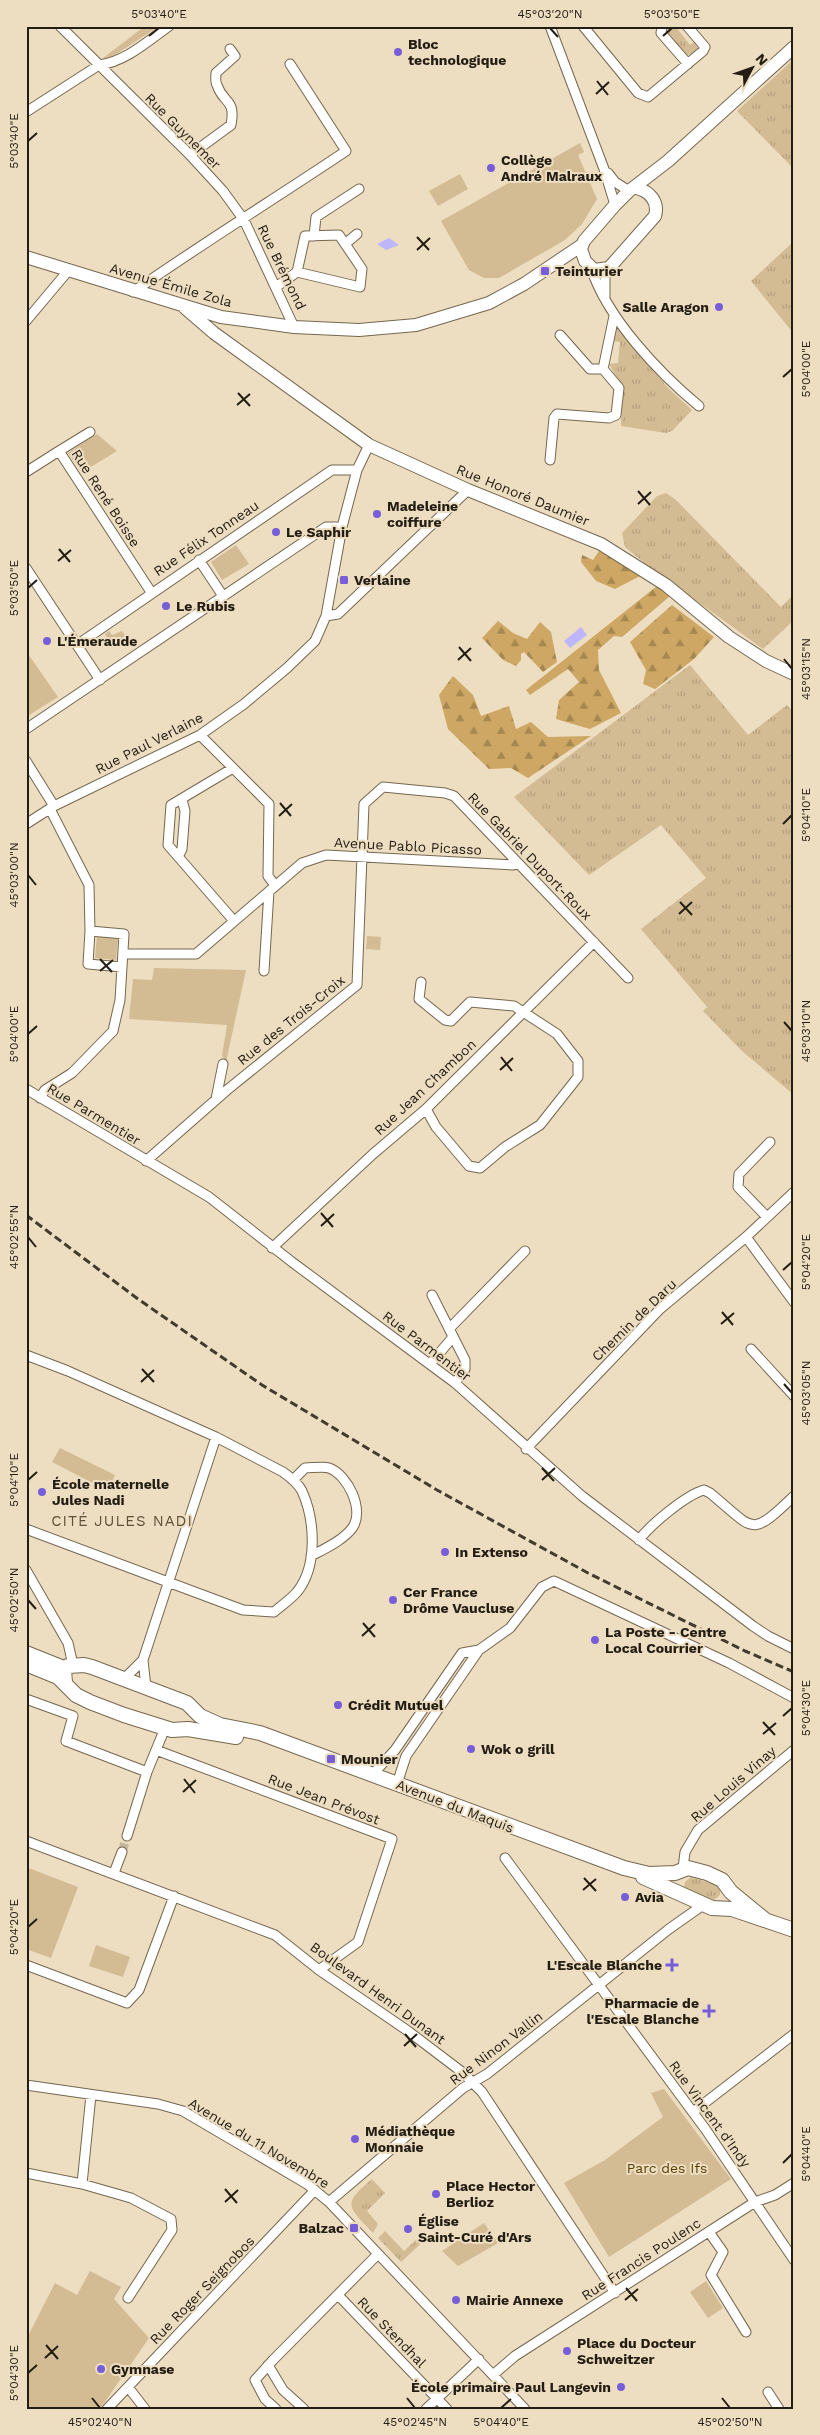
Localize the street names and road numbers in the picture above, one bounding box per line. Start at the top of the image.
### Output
street label: Rue Guynemer [142,90,224,172]
street label: Rue Brémond [255,222,309,312]
street label: Avenue Émile Zola [108,260,234,310]
street label: Rue René Boisse [68,446,144,550]
street label: Rue Honoré Daumier [454,461,592,529]
street label: Rue Félix Tonneau [150,497,262,579]
street label: Rue Paul Verlaine [92,709,206,777]
street label: Rue Gabriel Duport-Roux [465,789,595,923]
street label: Avenue Pablo Picasso [334,834,482,858]
street label: Rue des Trois-Croix [234,972,348,1068]
street label: Rue Jean Chambon [371,1036,479,1138]
street label: Rue Parmentier [44,1080,144,1148]
street label: Chemin de Daru [589,1276,679,1364]
street label: Rue Parmentier [380,1308,474,1385]
street label: Rue Louis Vinay [687,1742,779,1825]
street label: Rue Jean Prévost [266,1770,382,1828]
street label: Avenue du Maquis [394,1776,516,1836]
street label: Boulevard Henri Dunant [307,1939,449,2048]
street label: Rue Ninon Vallin [447,2008,545,2088]
street label: Rue Vincent d'Indy [666,2058,754,2171]
street label: Avenue du 11 Novembre [186,2095,332,2191]
street label: Rue Francis Poulenc [578,2214,704,2303]
street label: Rue Roger Seignobos [146,2233,258,2347]
street label: Rue Stendhal [354,2293,430,2371]

